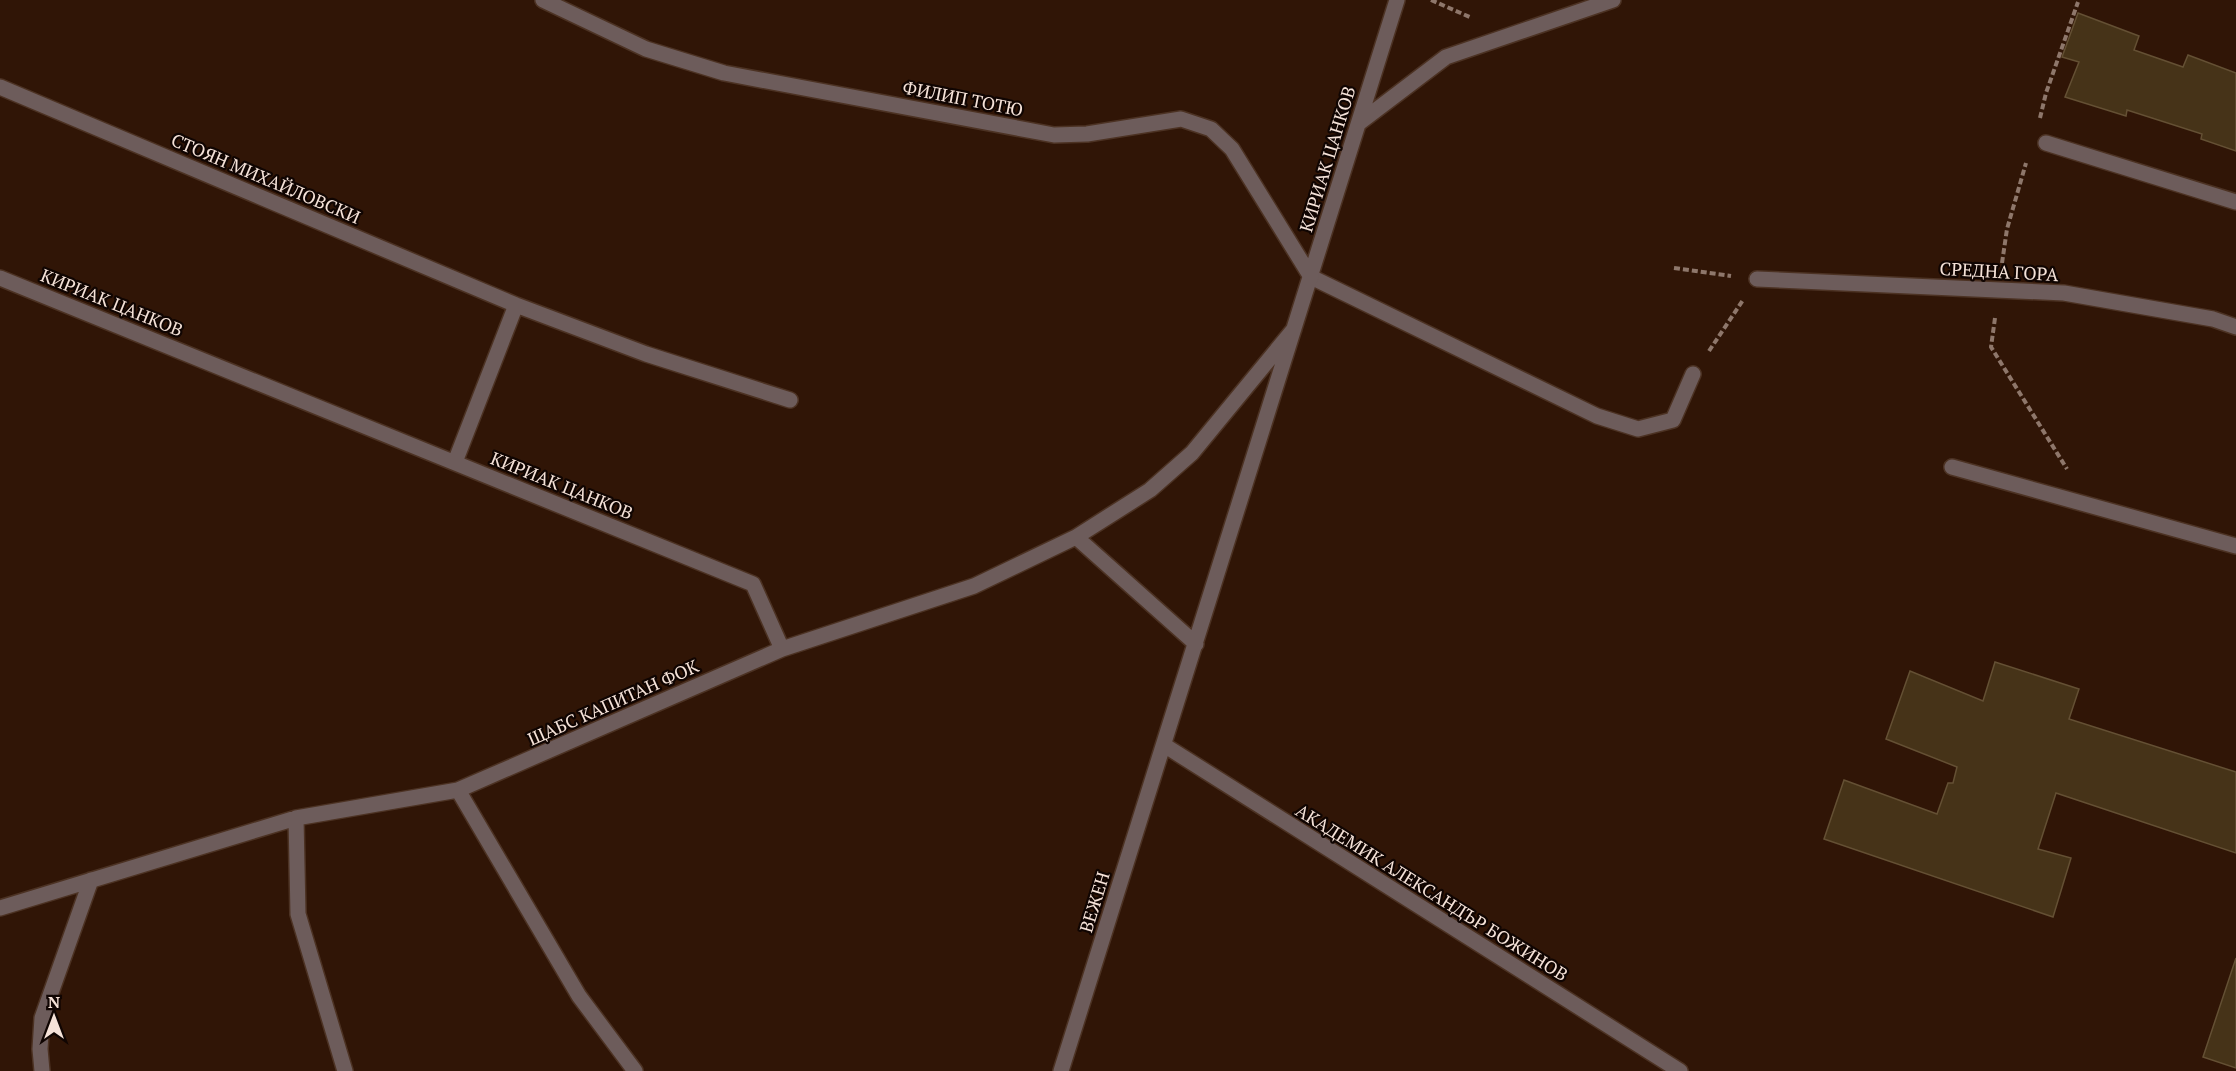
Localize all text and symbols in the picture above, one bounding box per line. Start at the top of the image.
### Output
street label: ФИЛИП ТОТЮ [901,75,1025,121]
street label: КИРИАК ЦАНКОВ [1293,83,1361,235]
street label: СТОЯН МИХАЙЛОВСКИ [168,127,364,229]
street label: СРЕДНА ГОРА [1939,256,2060,286]
street label: КИРИАК ЦАНКОВ [37,263,187,341]
street label: КИРИАК ЦАНКОВ [487,446,637,524]
street label: ЩАБС КАПИТАН ФОК [524,653,703,751]
street label: АКАДЕМИК АЛЕКСАНДЪР БОЖИНОВ [1291,798,1573,986]
street label: ВЕЖЕН [1073,869,1115,935]
north arrow [24,987,84,1047]
text: N [48,991,60,1013]

